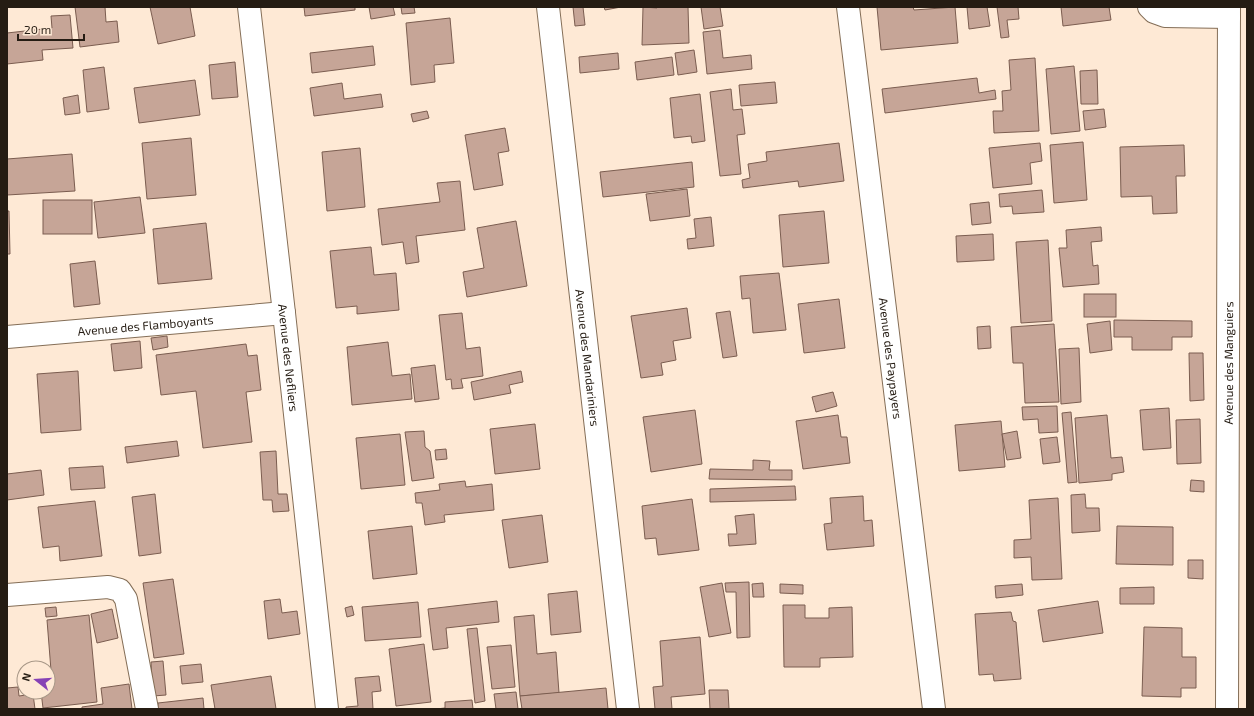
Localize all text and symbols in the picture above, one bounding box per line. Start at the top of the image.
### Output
scale bar [18,16,84,42]
text: 20 m [24,22,51,36]
street label: Avenue des Mandariniers [573,288,603,427]
street label: Avenue des Paypayers [877,297,905,420]
street label: Avenue des Manguiers [1221,301,1235,425]
street label: Avenue des Nefliers [276,303,302,412]
street label: Avenue des Flamboyants [77,312,214,338]
north arrow [16,660,56,700]
text: N [19,671,33,683]

